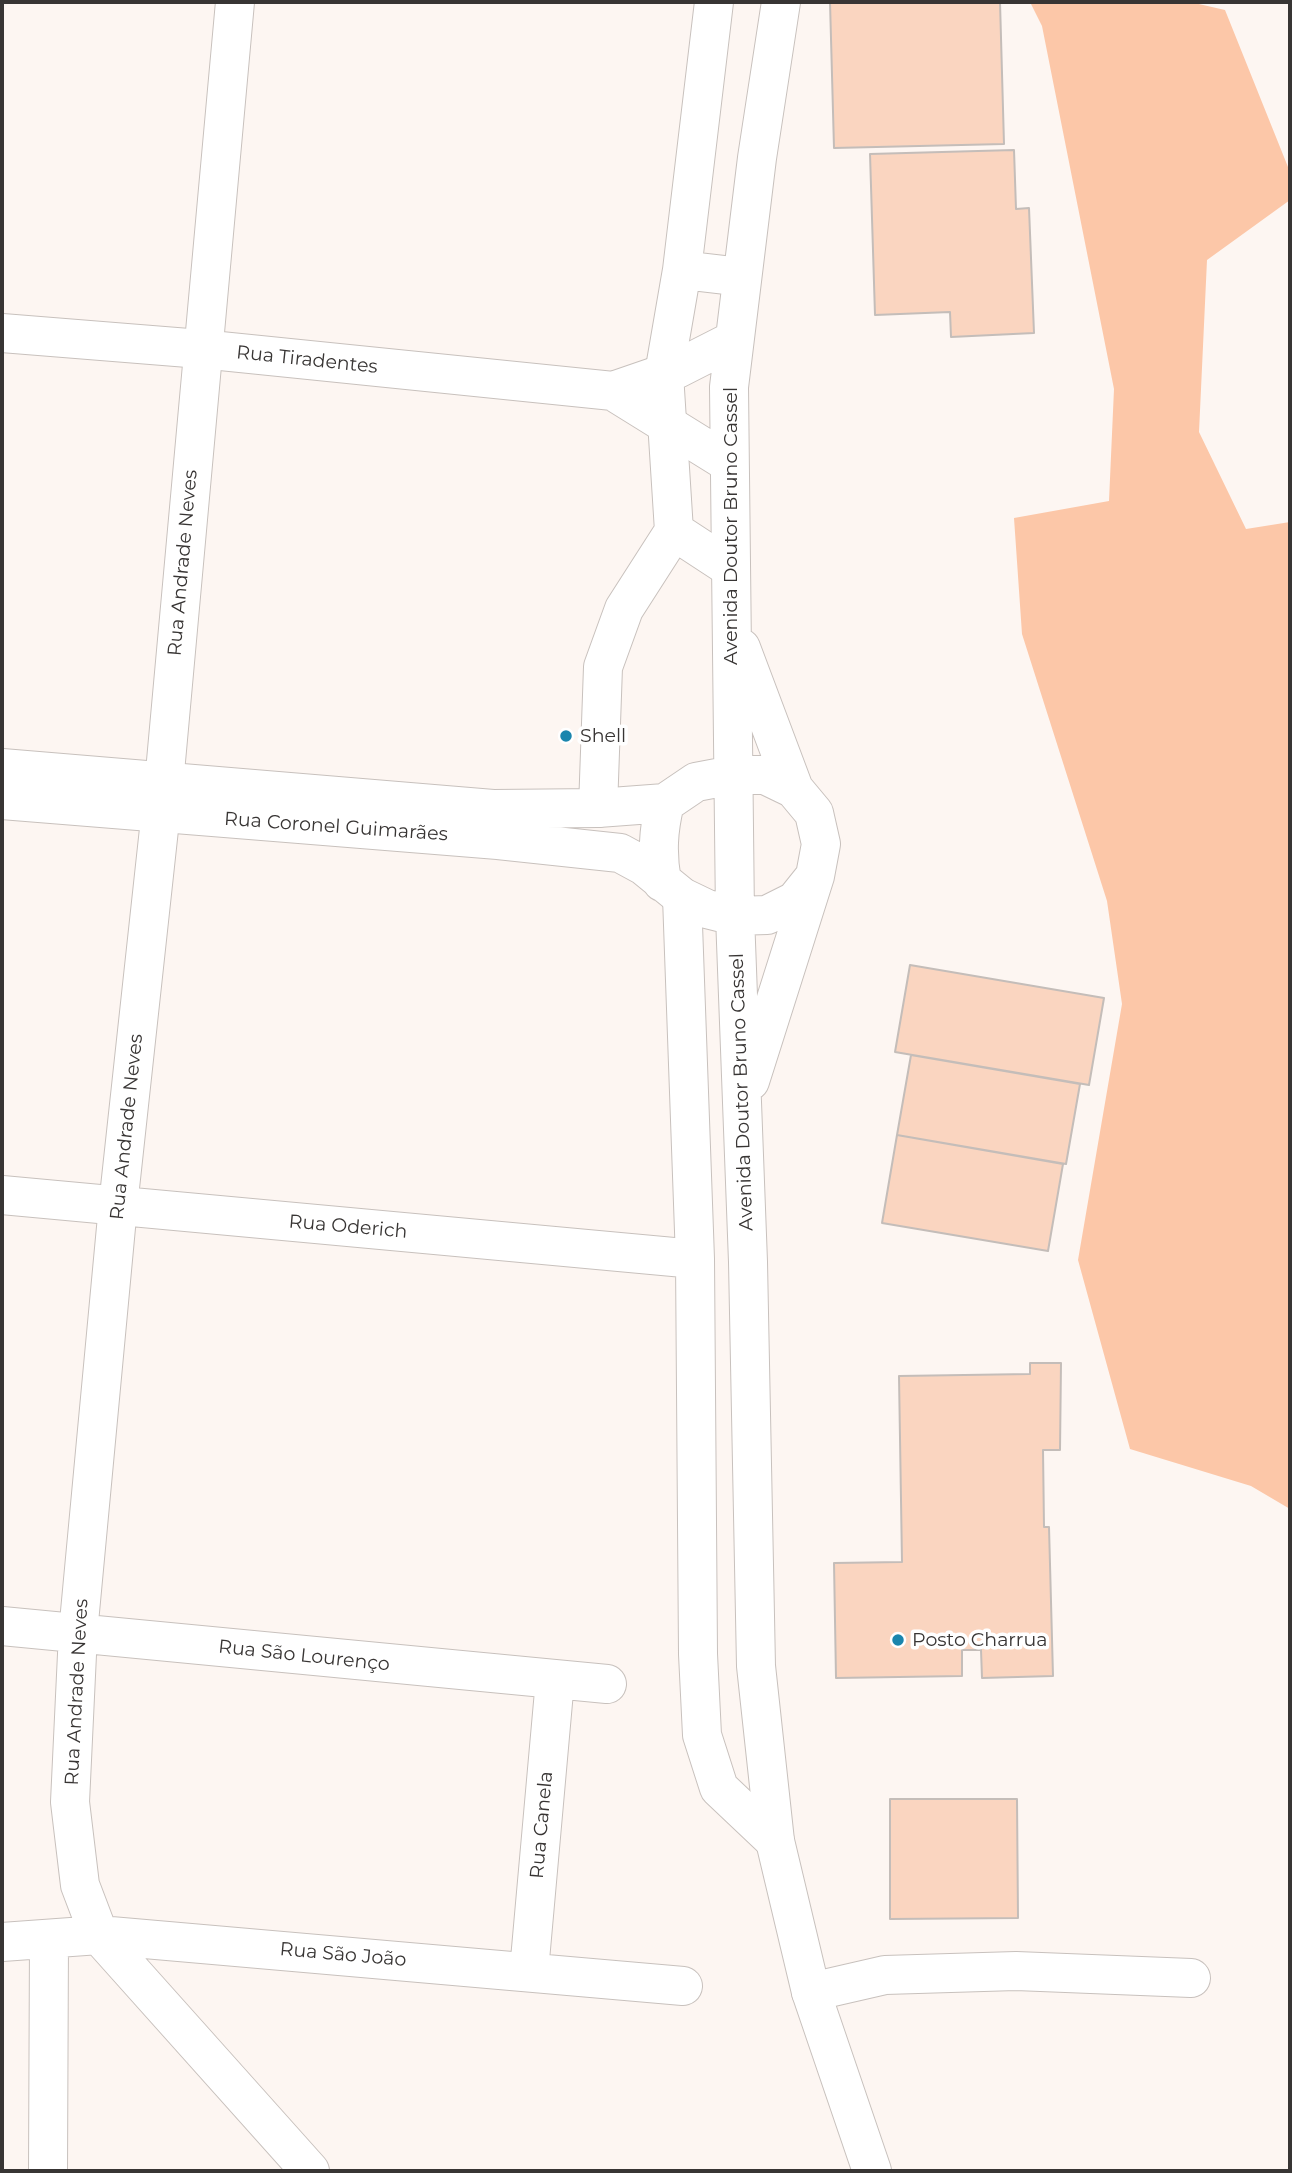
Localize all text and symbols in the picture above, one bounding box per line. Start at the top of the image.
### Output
street label: Rua Tiradentes [235,341,379,379]
street label: Avenida Doutor Bruno Cassel [720,387,742,665]
street label: Rua Andrade Neves [163,469,203,657]
place label: Shell [580,725,626,747]
marker: Shell [558,728,574,744]
street label: Rua Coronel Guimarães [223,808,449,846]
street label: Avenida Doutor Bruno Cassel [726,953,758,1231]
street label: Rua Andrade Neves [106,1033,148,1221]
street label: Rua Oderich [288,1210,408,1244]
street label: Rua Andrade Neves [61,1598,93,1786]
place label: Posto Charrua [912,1629,1047,1651]
marker: Posto Charrua [890,1632,906,1648]
street label: Rua São Lourenço [217,1636,391,1676]
street label: Rua Canela [526,1770,558,1880]
street label: Rua São João [279,1938,407,1972]

